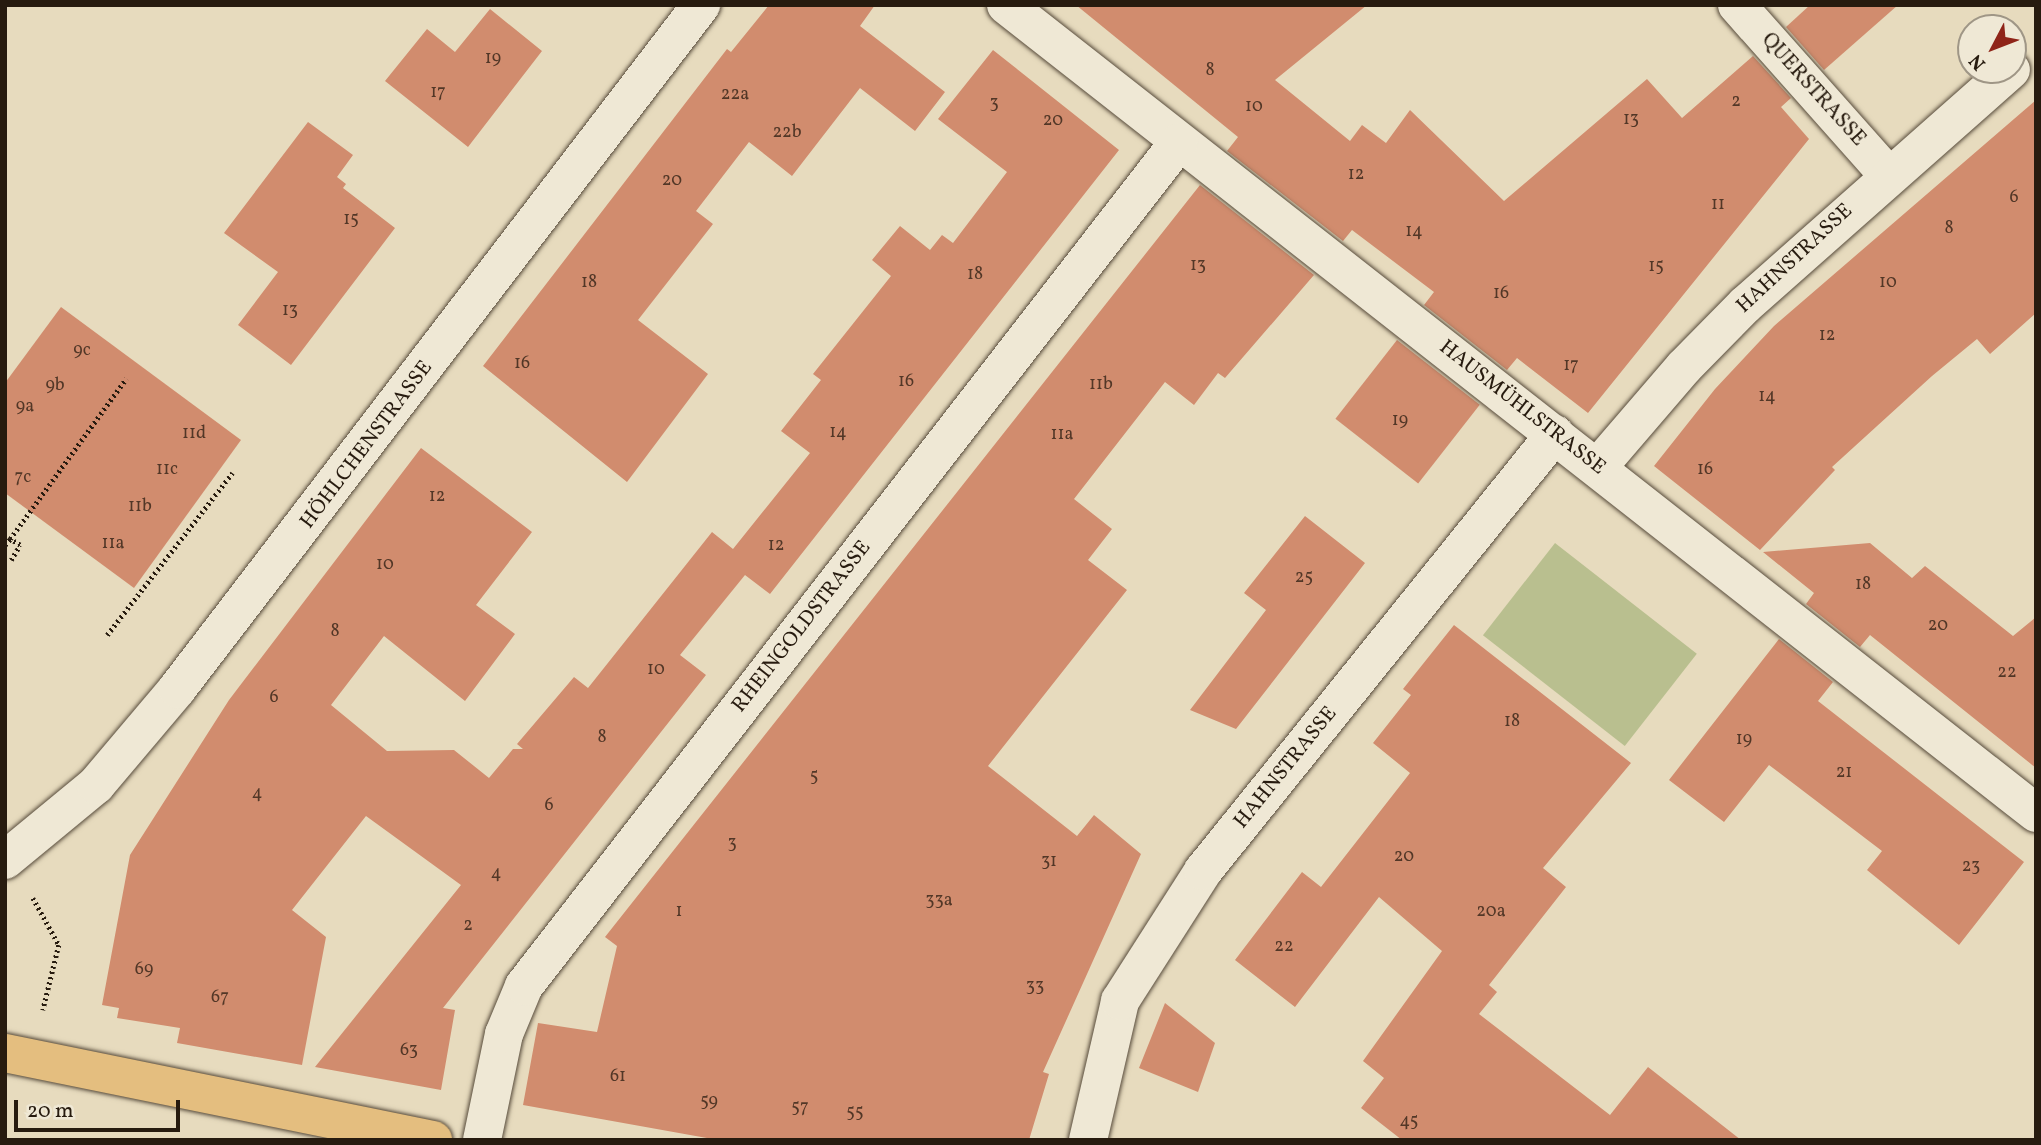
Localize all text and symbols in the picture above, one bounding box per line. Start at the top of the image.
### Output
north arrow [1957,14,2027,84]
street label: QUERSTRASSE [1755,28,1871,152]
house number: 19 [485,48,501,70]
text: N [1964,48,1992,76]
house number: 8 [1205,60,1215,82]
house number: 17 [430,82,446,104]
house number: 22a [721,84,749,106]
house number: 2 [1731,91,1741,113]
house number: 3 [989,93,999,115]
house number: 10 [1245,96,1263,118]
house number: 13 [1623,109,1639,131]
house number: 20 [1043,110,1063,132]
house number: 22b [772,122,802,144]
house number: 12 [1348,164,1364,186]
house number: 20 [662,170,682,192]
house number: 6 [2009,187,2019,209]
house number: 11 [1711,194,1725,216]
street label: HAHNSTRASSE [1732,199,1858,319]
house number: 15 [343,209,359,231]
house number: 8 [1944,218,1954,240]
house number: 14 [1405,221,1423,243]
house number: 13 [1190,255,1206,277]
house number: 15 [1648,256,1664,278]
house number: 18 [967,264,983,286]
house number: 18 [581,272,597,294]
house number: 10 [1879,272,1897,294]
house number: 16 [1493,283,1509,305]
house number: 13 [282,300,298,322]
house number: 12 [1819,325,1835,347]
street label: HAUSMÜHLSTRASSE [1434,335,1610,481]
house number: 9c [73,340,91,362]
house number: 16 [514,353,530,375]
house number: 17 [1563,355,1579,377]
street label: HÖHLCHENSTRASSE [296,356,438,534]
house number: 16 [898,371,914,393]
house number: 11b [1089,374,1113,396]
house number: 9b [45,375,65,397]
house number: 14 [1758,386,1776,408]
house number: 9a [16,396,34,418]
house number: 19 [1392,410,1408,432]
house number: 14 [829,422,847,444]
house number: 11d [182,423,206,445]
house number: 11a [1051,424,1073,446]
house number: 11c [156,459,178,481]
house number: 16 [1697,459,1713,481]
house number: 7c [15,467,31,489]
house number: 12 [429,486,445,508]
house number: 11b [128,496,152,518]
house number: 11a [102,533,124,555]
house number: 12 [768,535,784,557]
street label: RHEINGOLDSTRASSE [727,536,877,718]
house number: 10 [376,554,394,576]
house number: 25 [1295,567,1313,589]
house number: 18 [1855,574,1871,596]
house number: 20 [1928,615,1948,637]
house number: 8 [330,621,340,643]
house number: 10 [647,659,665,681]
house number: 22 [1997,662,2017,684]
house number: 6 [269,687,279,709]
street label: HAHNSTRASSE [1229,702,1343,834]
house number: 18 [1504,711,1520,733]
house number: 8 [597,727,607,749]
house number: 19 [1736,729,1752,751]
house number: 21 [1836,762,1852,784]
house number: 5 [810,766,818,788]
house number: 4 [252,783,262,805]
house number: 6 [544,795,554,817]
house number: 3 [727,833,737,855]
house number: 20 [1394,846,1414,868]
house number: 31 [1041,851,1057,873]
house number: 23 [1962,856,1980,878]
house number: 4 [491,863,501,885]
house number: 33a [925,890,953,912]
house number: 1 [676,901,682,923]
house number: 20a [1476,901,1506,923]
house number: 2 [463,915,473,937]
house number: 22 [1274,936,1294,958]
house number: 69 [135,959,153,981]
house number: 33 [1026,976,1044,998]
house number: 67 [211,987,229,1009]
house number: 63 [400,1040,418,1062]
house number: 61 [610,1066,626,1088]
scale bar [18,1086,184,1130]
house number: 59 [700,1091,718,1113]
text: 20 m [27,1097,73,1126]
house number: 57 [791,1097,809,1119]
house number: 55 [846,1102,864,1124]
house number: 45 [1400,1111,1418,1133]

